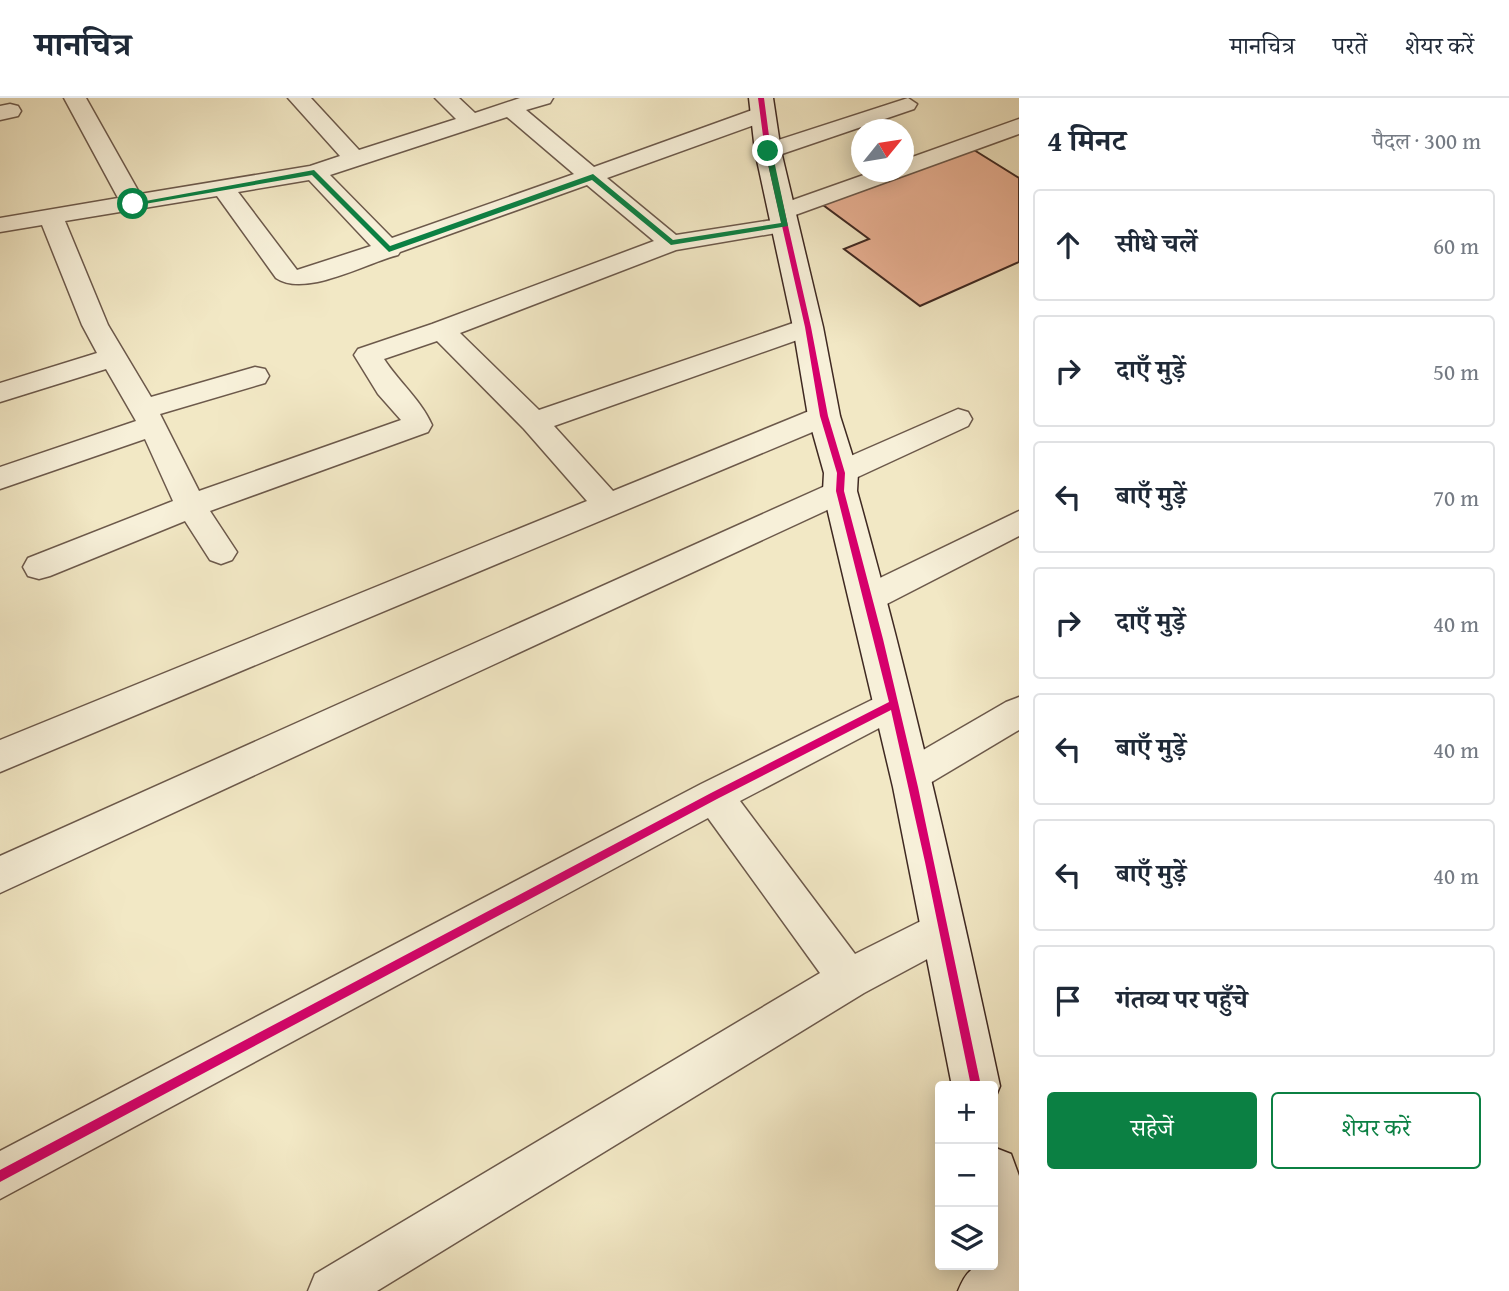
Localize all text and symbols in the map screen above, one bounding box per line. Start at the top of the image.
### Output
text: मानचित्र [35,20,131,68]
text: मानचित्र [1230,28,1295,63]
text: परतें [1333,28,1367,63]
text: शेयर करें [1405,28,1474,63]
text: 4 मिनट [1047,118,1126,162]
north arrow [851,119,914,182]
text: पैदल · 300 m [1372,124,1481,157]
route end [752,135,783,166]
route start [117,188,148,219]
text: सीधे चलें [1116,223,1197,262]
icon: ahead [1049,226,1087,264]
text: 60 m [1433,229,1479,262]
text: दाएँ मुड़ें [1116,349,1185,388]
icon: right [1049,352,1087,390]
text: 50 m [1433,355,1479,388]
text: बाएँ मुड़ें [1116,475,1186,514]
icon: left [1049,478,1087,516]
text: 70 m [1433,481,1479,514]
text: दाएँ मुड़ें [1116,601,1185,640]
icon: right [1049,604,1087,642]
text: 40 m [1433,607,1479,640]
text: बाएँ मुड़ें [1116,727,1186,766]
icon: left [1049,730,1087,768]
text: 40 m [1433,733,1479,766]
text: बाएँ मुड़ें [1116,853,1186,892]
icon: left [1049,856,1087,894]
text: 40 m [1433,859,1479,892]
text: गंतव्य पर पहुँचे [1116,979,1248,1018]
icon: arrive [1049,982,1087,1020]
map controls [935,1081,998,1270]
button: + [935,1081,998,1144]
button: सहेजें [1047,1092,1257,1169]
button: शेयर करें [1271,1092,1481,1169]
button: − [935,1144,998,1207]
button: layers [935,1207,998,1270]

